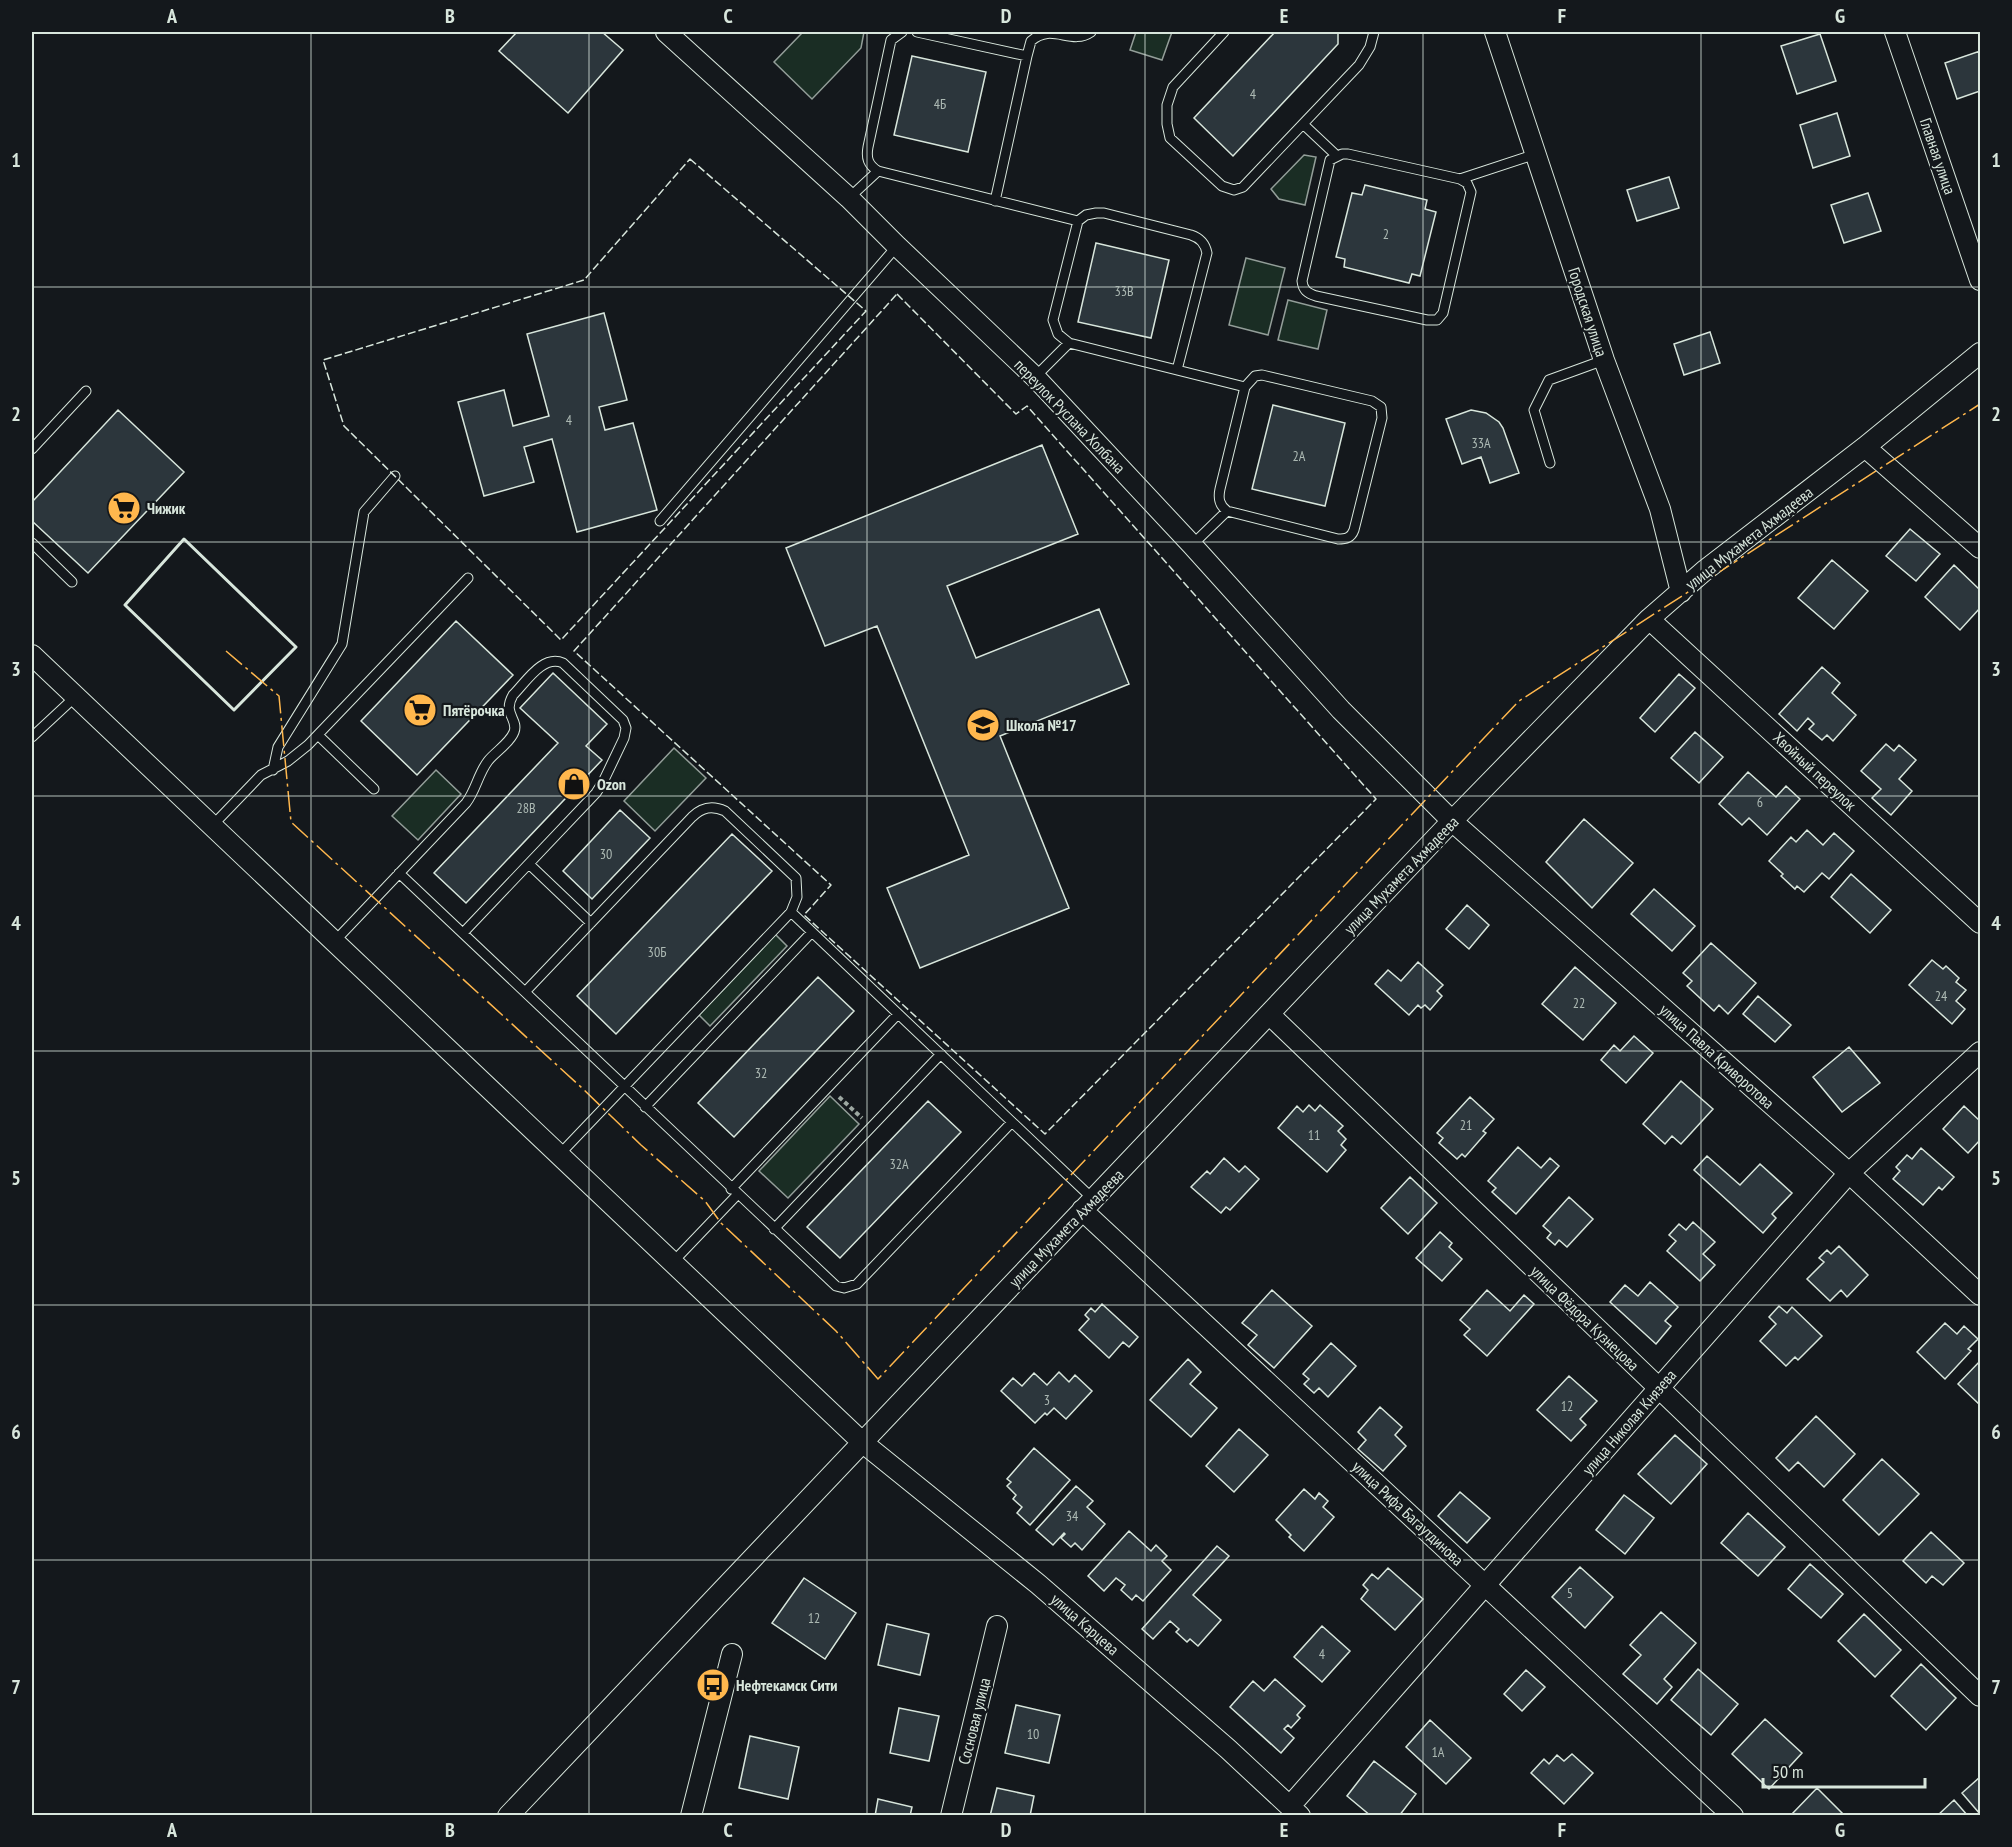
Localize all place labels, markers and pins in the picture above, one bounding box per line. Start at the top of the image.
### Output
supermarket icon: Чижик [106,490,142,526]
place label: Чижик [147,498,186,518]
supermarket icon: Пятёрочка [402,692,438,728]
place label: Пятёрочка [443,700,505,720]
school or university icon: Школа №17 [965,707,1001,743]
place label: Школа №17 [1006,715,1077,735]
shop icon: Ozon [556,766,592,802]
place label: Ozon [597,774,626,794]
bus stop icon: Нефтекамск Сити [695,1667,731,1703]
place label: Нефтекамск Сити [736,1675,837,1695]

